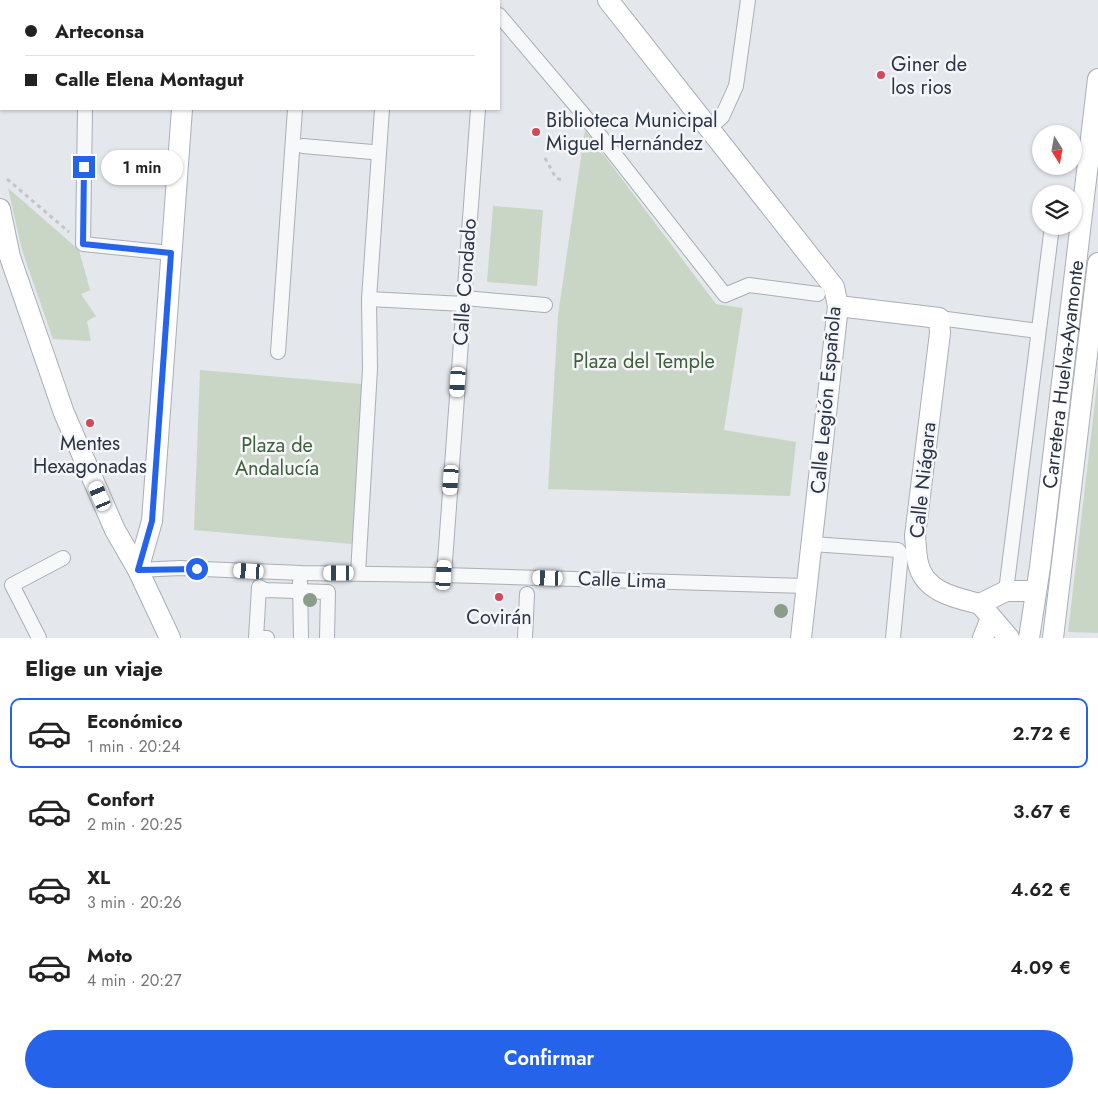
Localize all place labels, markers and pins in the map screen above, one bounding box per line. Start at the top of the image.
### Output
place label: Giner de los rios [891,50,967,102]
marker: Giner de los rios [875,69,887,81]
place label: Biblioteca Municipal Miguel Hernández [546,106,718,158]
marker: Biblioteca Municipal Miguel Hernández [530,126,542,138]
marker: Mentes Hexagonadas [84,417,96,429]
place label: Mentes Hexagonadas [33,429,147,481]
marker: Covirán [493,591,505,603]
place label: Covirán [466,603,532,632]

